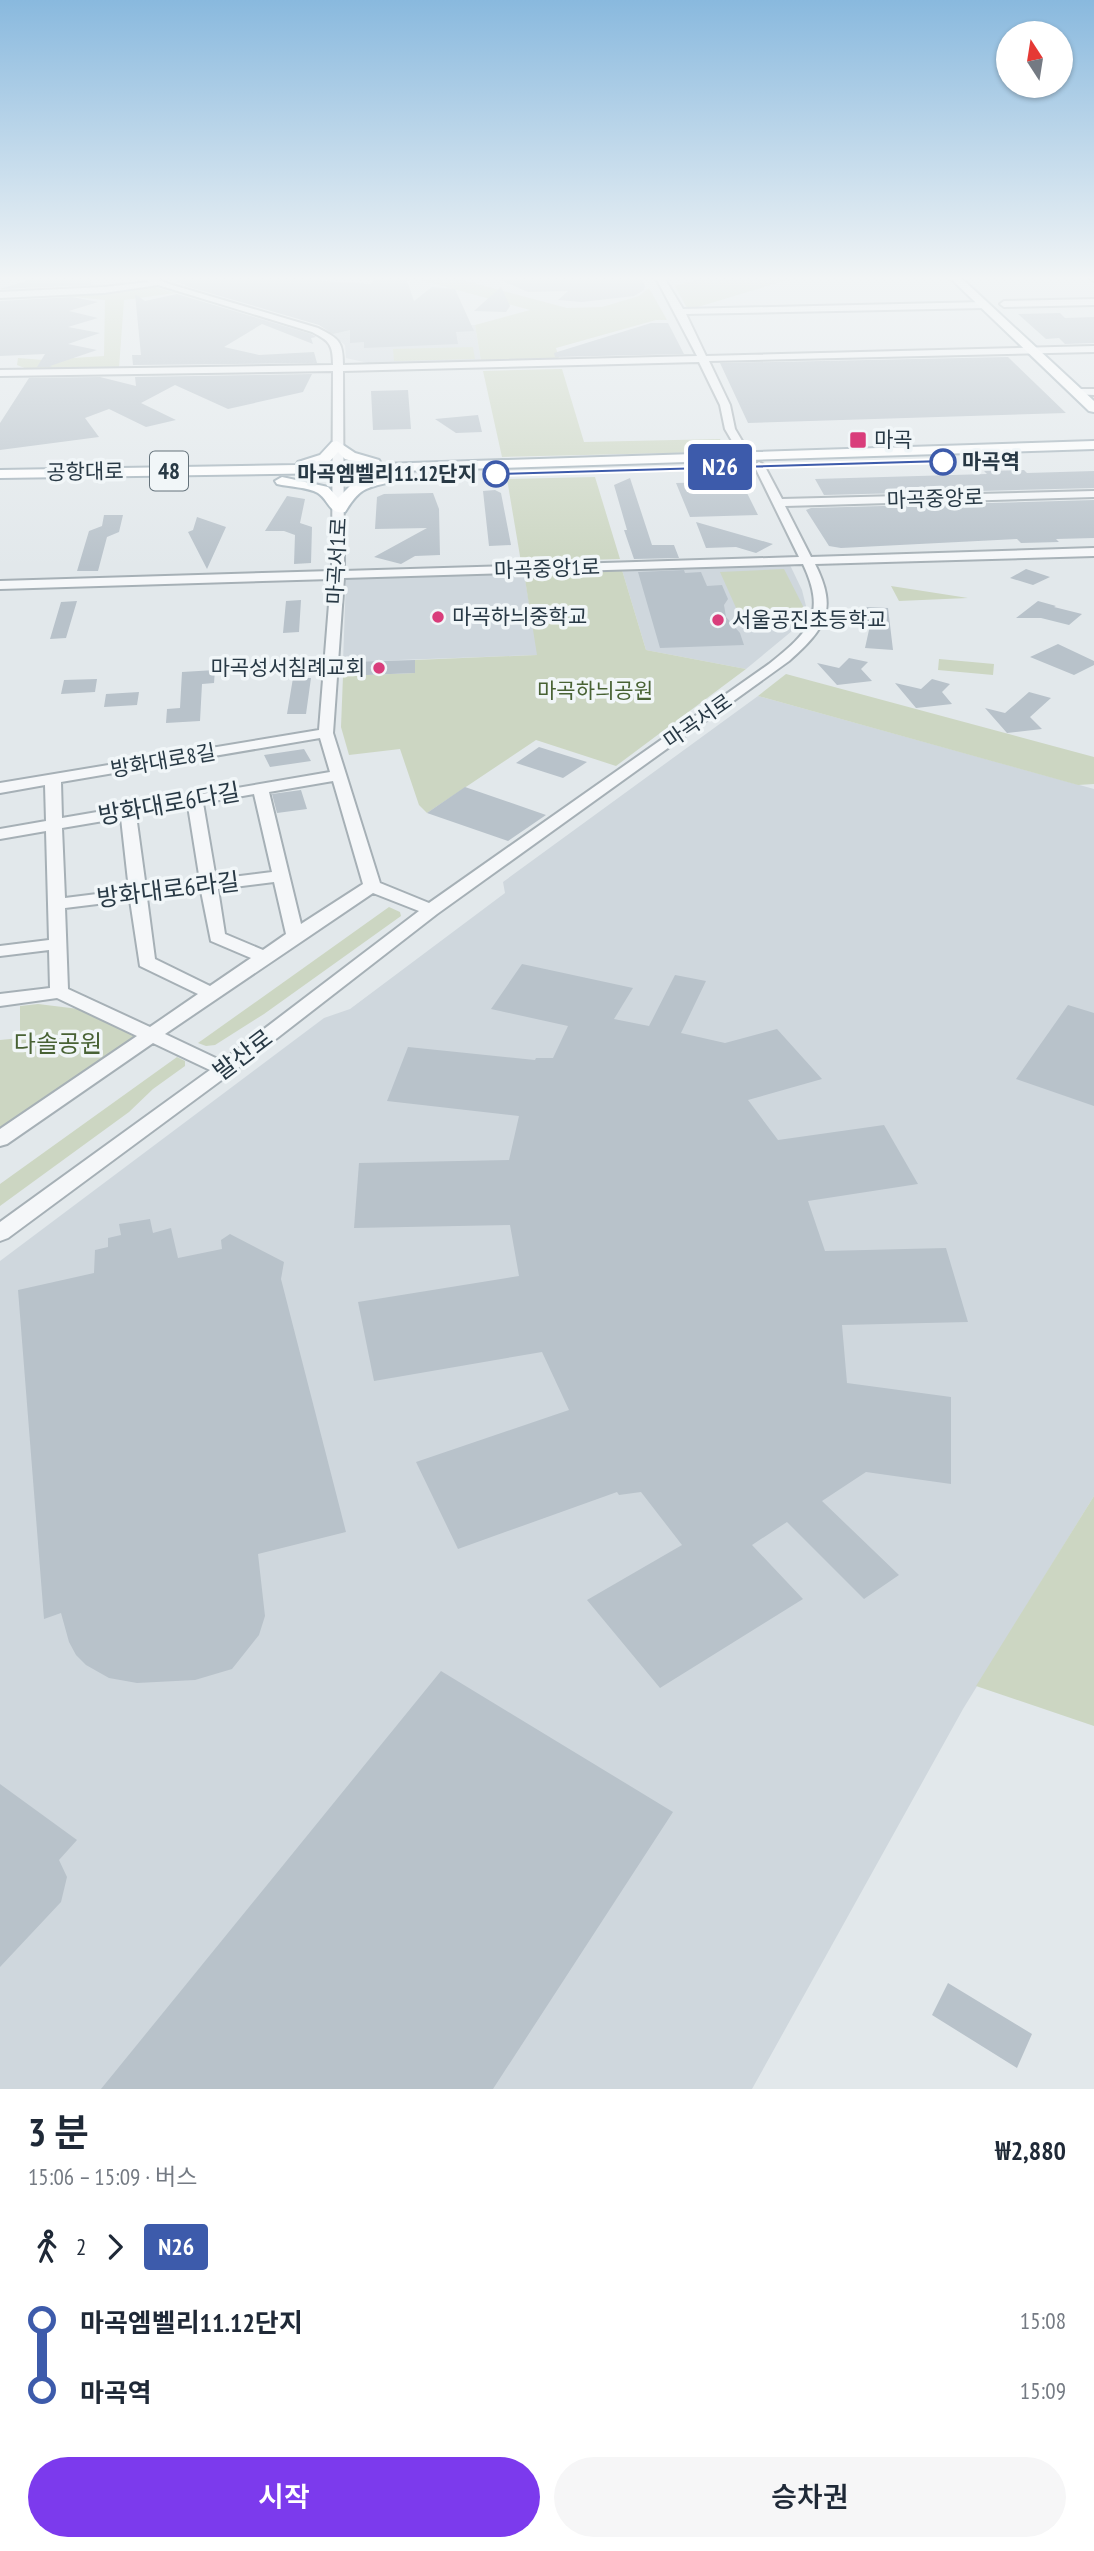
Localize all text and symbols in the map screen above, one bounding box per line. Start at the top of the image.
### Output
north arrow [996,21,1073,98]
map controls [996,21,1073,98]
place label: 마곡 [874,426,913,453]
marker: 마곡 [848,430,868,450]
line badge: N26 [680,444,760,490]
place label: 마곡역 [962,448,1020,475]
marker: 마곡역 [930,449,956,475]
text: N26 [702,451,738,482]
road number: 48 [150,452,188,491]
street label: 공항대로 [46,457,124,486]
place label: 마곡엠벨리11.12단지 [297,460,477,487]
marker: 마곡엠벨리11.12단지 [483,461,509,487]
street label: 마곡중앙로 [886,483,984,514]
street label: 마곡서1로 [321,517,352,605]
street label: 마곡중앙1로 [494,553,600,584]
place label: 마곡하늬중학교 [452,603,587,630]
place label: 서울공진초등학교 [732,606,887,633]
marker: 마곡하늬중학교 [430,609,446,625]
marker: 서울공진초등학교 [710,612,726,628]
place label: 마곡성서침례교회 [210,654,365,681]
marker: 마곡성서침례교회 [371,660,387,676]
park label: 마곡하늬공원 [537,677,653,704]
street label: 마곡서로 [658,687,737,754]
street label: 방화대로8길 [108,738,217,783]
street label: 방화대로6다길 [96,776,242,831]
street label: 방화대로6라길 [95,865,241,914]
street label: 발산로 [207,1022,278,1087]
park label: 다솔공원 [14,1028,102,1059]
text: 3 분 [28,2107,89,2156]
text: ₩2,880 [995,2134,1066,2167]
text: 15:06 – 15:09 · 버스 [28,2162,197,2191]
icon: walk [28,2228,66,2266]
icon: forward [96,2228,134,2266]
text: N26 [158,2231,194,2262]
text: 2 [76,2232,86,2261]
text: 마곡엠벨리11.12단지 [80,2306,303,2339]
text: 15:08 [1020,2306,1066,2335]
text: 마곡역 [80,2376,152,2409]
text: 15:09 [1020,2376,1066,2405]
button: 시작 [28,2457,540,2537]
button: 승차권 [554,2457,1066,2537]

